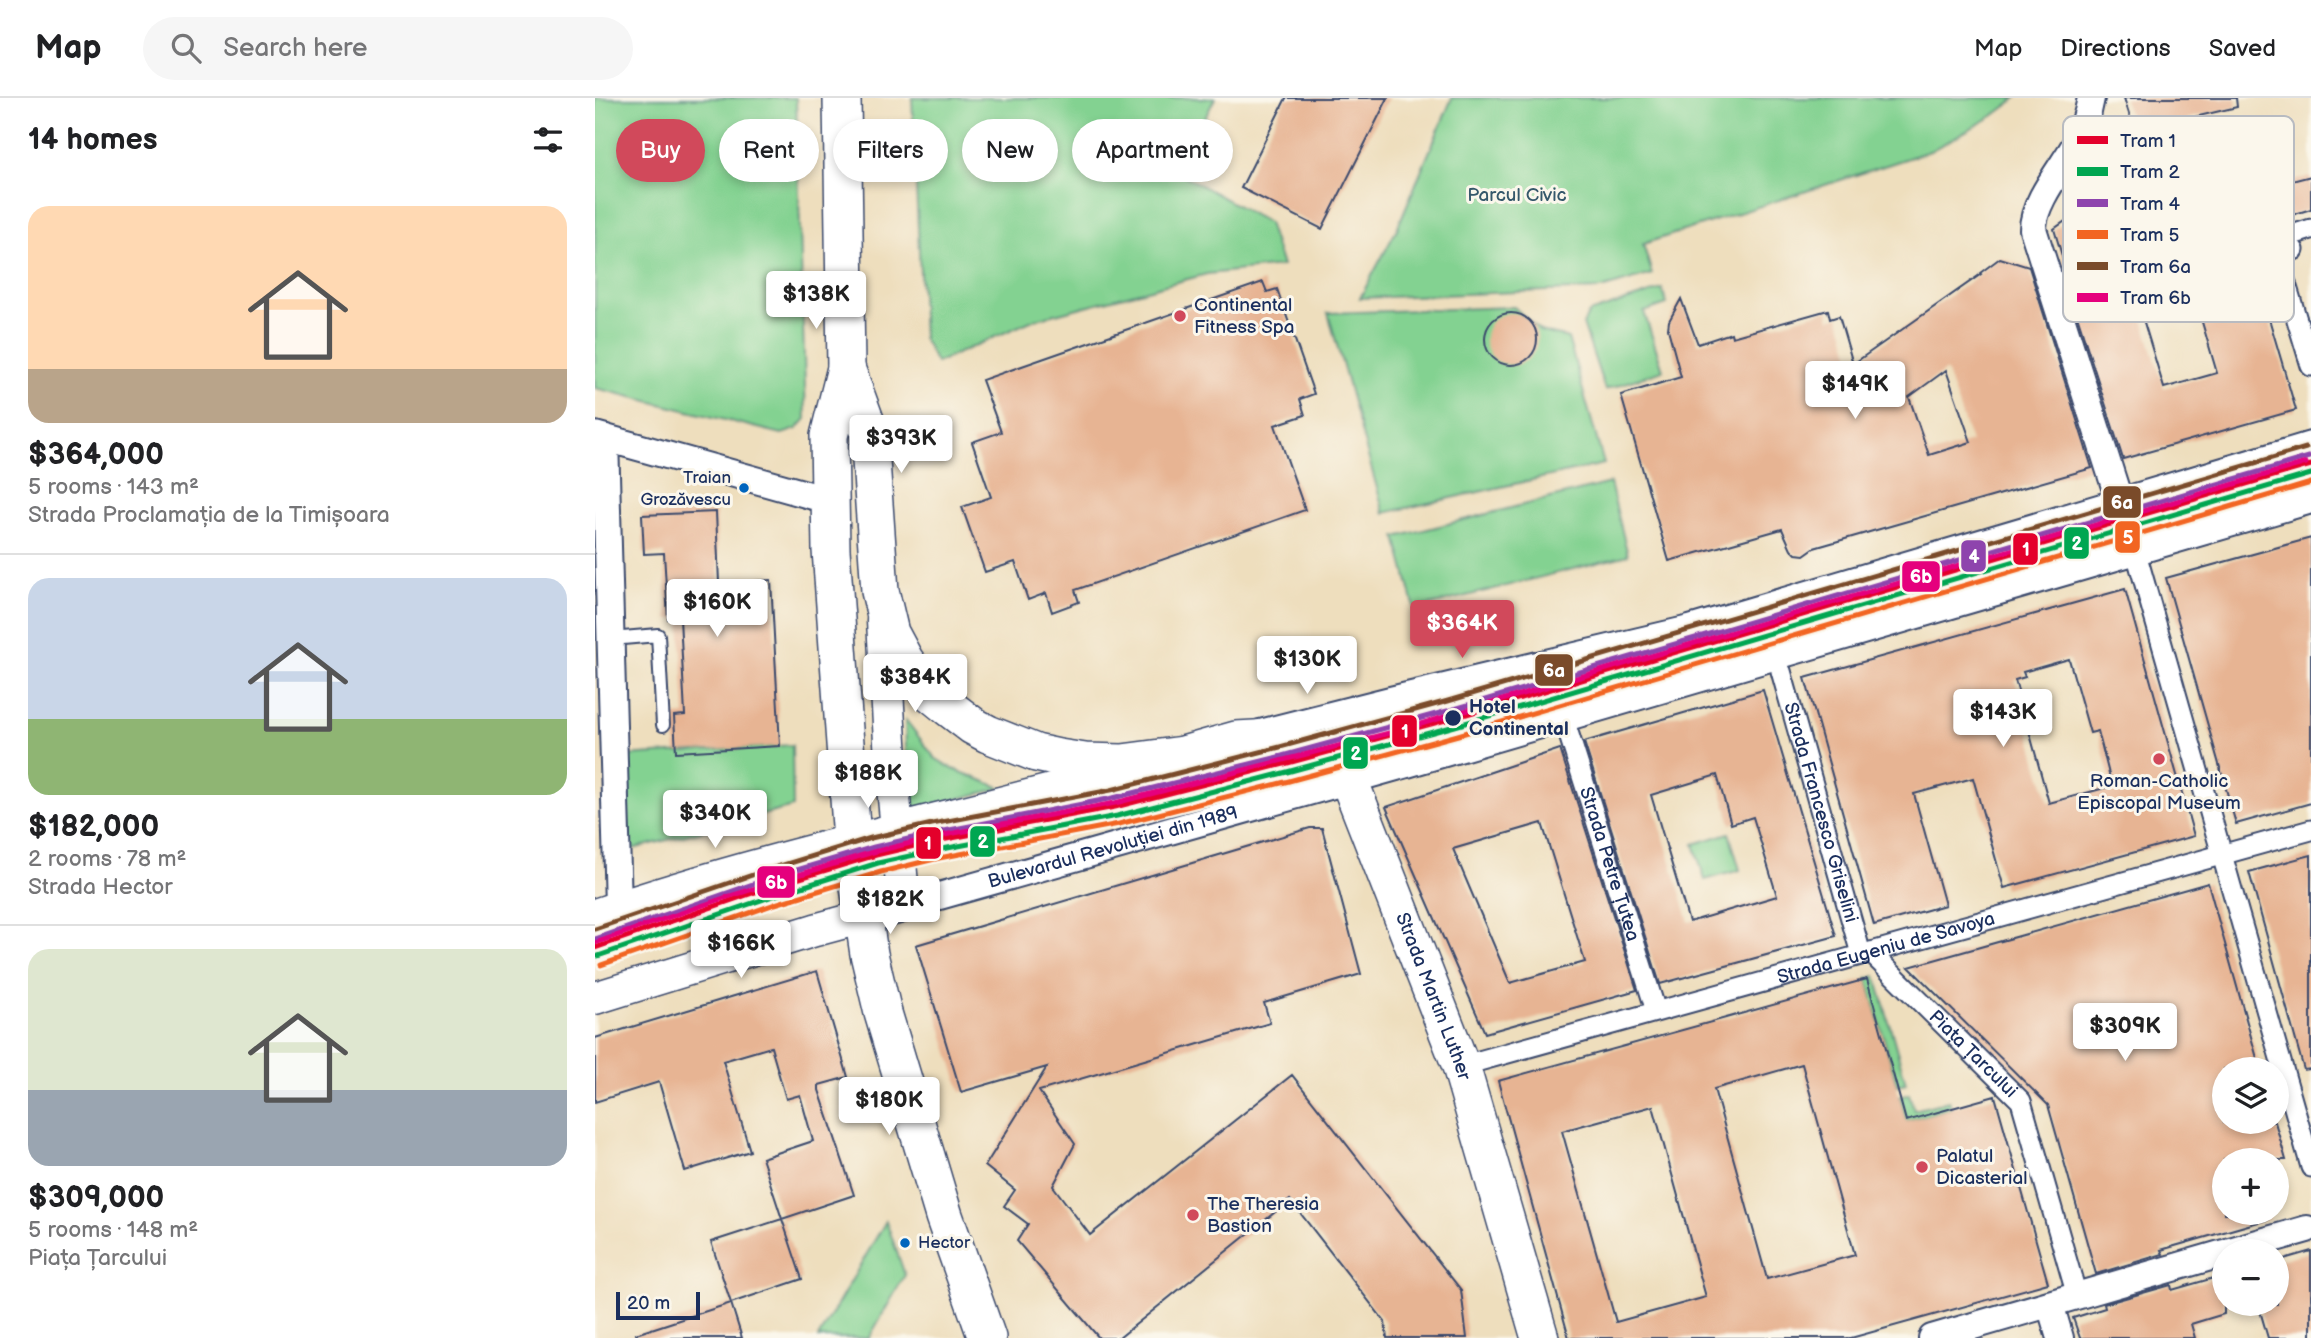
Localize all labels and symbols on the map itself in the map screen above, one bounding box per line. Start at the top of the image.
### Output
legend [2063,116,2294,322]
text: Tram 1 [2120,130,2176,153]
text: Tram 2 [2120,161,2181,184]
park label: Parcul Civic [1467,184,1567,207]
text: Tram 4 [2120,193,2181,216]
text: Tram 5 [2120,224,2180,247]
text: Tram 6a [2120,256,2191,279]
pin: $138K [767,272,865,331]
text: Tram 6b [2120,287,2191,310]
place label: Continental Fitness Spa [1194,294,1294,339]
marker: Continental Fitness Spa [1172,308,1188,324]
pin: $149K [1806,362,1904,421]
pin: $393K [852,416,950,475]
place label: Traian Grozăvescu [640,468,731,510]
marker: Traian Grozăvescu [737,481,751,495]
line badge: 6a [2102,485,2142,519]
text: 6a [2111,492,2133,515]
line badge: 5 [2114,520,2141,554]
line badge: 2 [2063,526,2090,560]
text: 5 [2123,527,2134,550]
line badge: 1 [2012,532,2039,566]
text: 2 [2071,533,2083,556]
line badge: 4 [1960,539,1987,573]
text: 1 [2022,539,2030,562]
text: 4 [1968,546,1980,569]
line badge: 6b [1901,560,1941,593]
text: 6b [1910,566,1932,589]
pin: $160K [668,580,766,639]
pin: $364K [1413,601,1511,660]
pin: $130K [1258,636,1356,696]
line badge: 6a [1534,653,1574,687]
pin: $384K [866,654,964,714]
text: 6a [1543,660,1565,683]
pin: $143K [1954,690,2052,749]
place label: Hotel Continental [1469,696,1569,741]
street label: Strada Francesco Griselini [1779,700,1863,925]
marker: Hotel Continental [1443,708,1463,728]
line badge: 1 [1391,714,1418,748]
text: 1 [1401,721,1409,744]
line badge: 2 [1342,736,1369,770]
text: 2 [1350,743,1362,766]
pin: $188K [819,750,917,810]
marker: Roman-Catholic Episcopal Museum [2151,751,2167,767]
place label: Roman-Catholic Episcopal Museum [2077,770,2241,815]
street label: Strada Petre Țuțea [1575,784,1645,944]
pin: $340K [666,790,764,850]
street label: Bulevardul Revoluției din 1989 [985,801,1240,893]
line badge: 2 [969,825,996,858]
line badge: 1 [915,826,942,860]
text: 2 [977,831,989,854]
text: 1 [924,833,932,856]
line badge: 6b [756,865,796,899]
text: 6b [765,872,787,895]
pin: $182K [841,876,939,936]
street label: Strada Eugeniu de Savoya [1775,907,1997,989]
street label: Strada Martin Luther [1391,909,1476,1084]
pin: $166K [692,920,790,980]
pin: $309K [2076,1004,2174,1063]
street label: Piața Țarcului [1924,1005,2022,1102]
pin: $180K [840,1077,938,1137]
place label: Palatul Dicasterial [1936,1145,2027,1190]
marker: Palatul Dicasterial [1914,1159,1930,1175]
place label: The Theresia Bastion [1207,1193,1319,1238]
marker: The Theresia Bastion [1185,1207,1201,1223]
place label: Hector [918,1233,971,1253]
marker: Hector [898,1236,912,1250]
scale bar [616,1289,700,1321]

